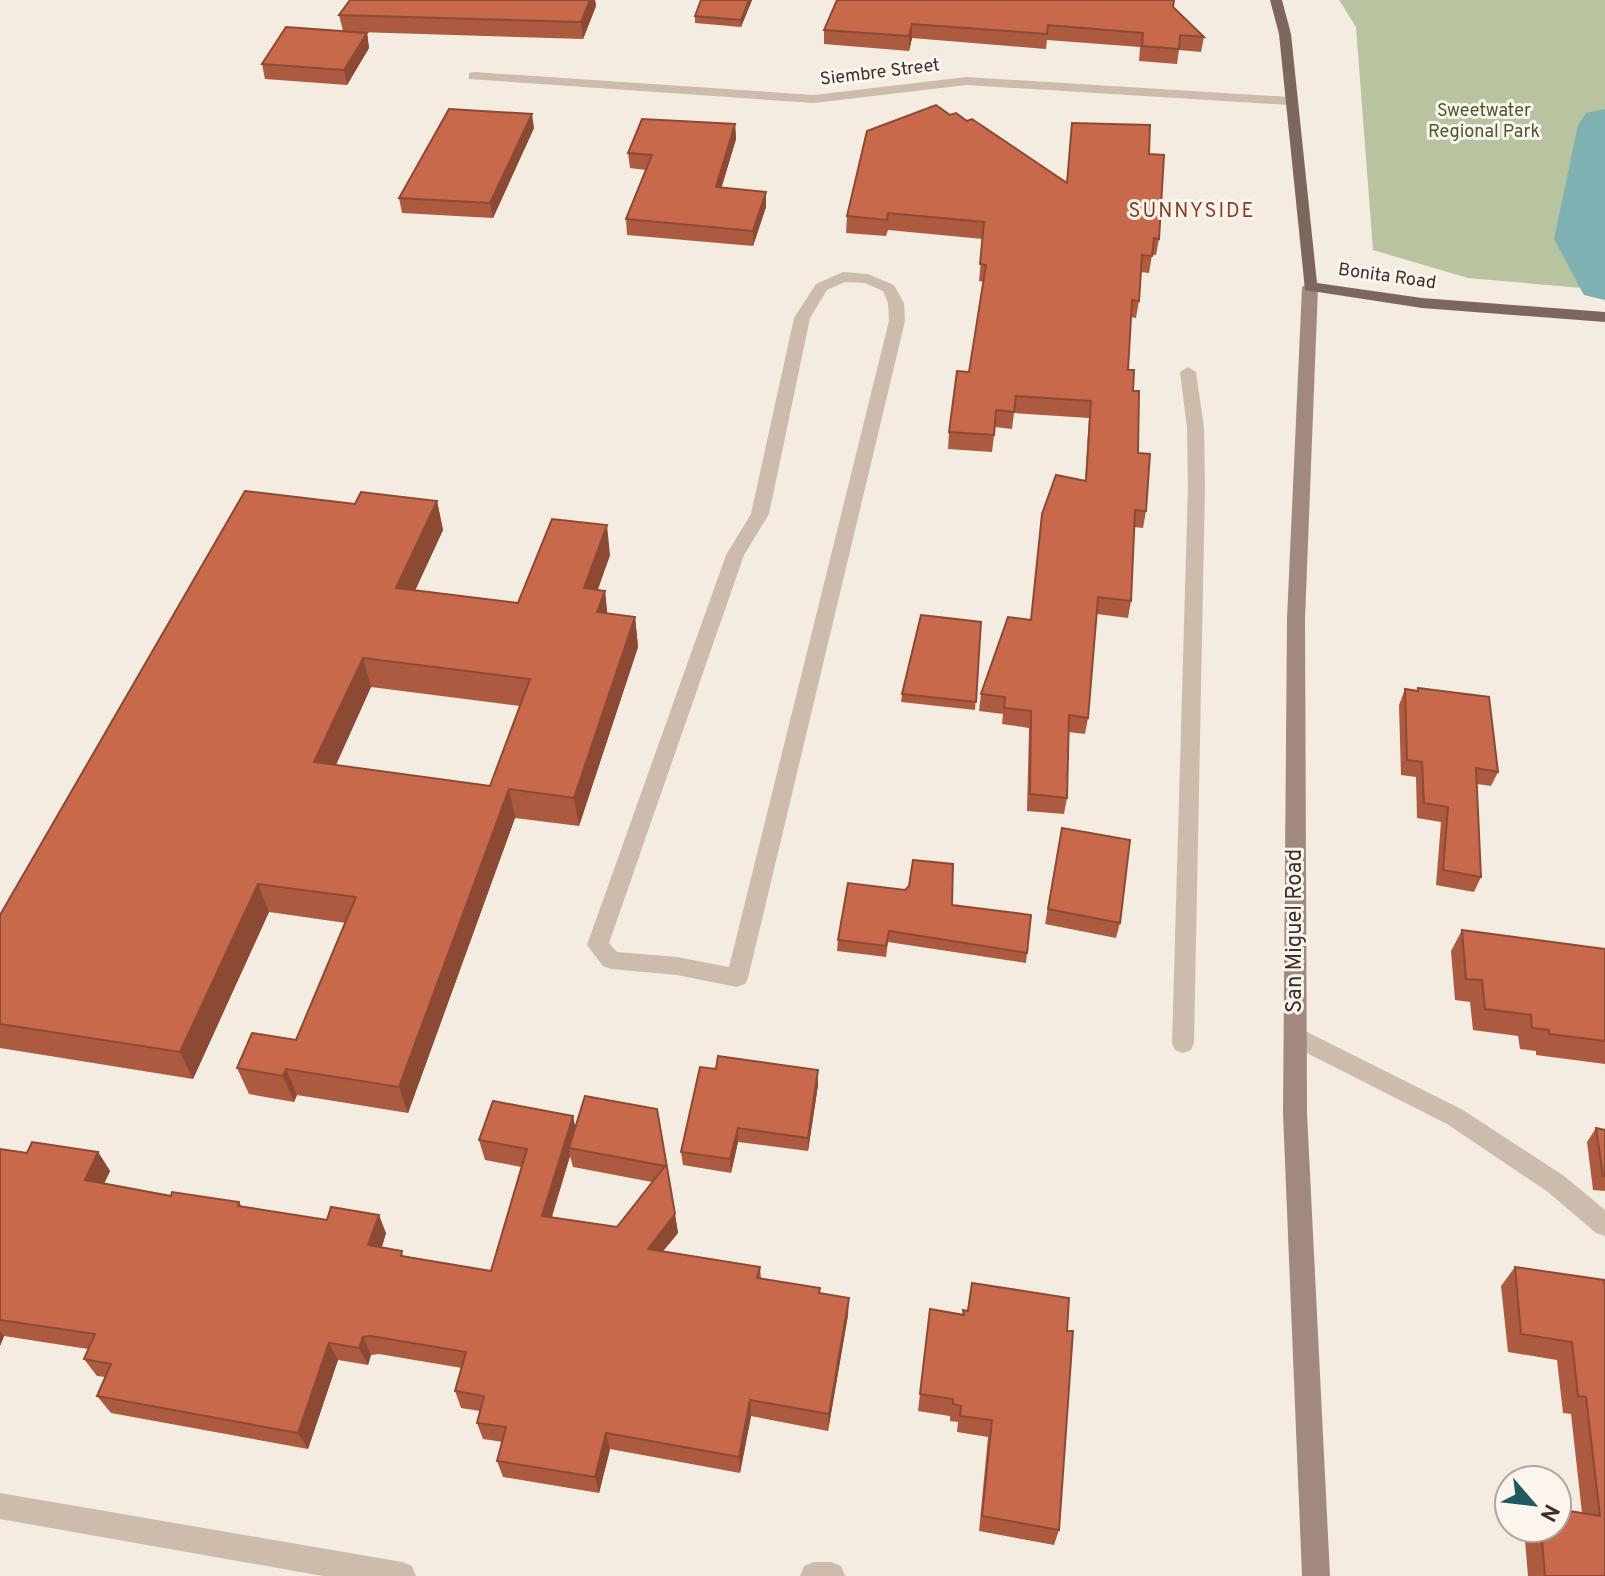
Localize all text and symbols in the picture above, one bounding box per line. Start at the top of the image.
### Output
street label: Siembre Street [819,54,941,92]
park label: Sweetwater Regional Park [1428,100,1540,144]
district label: SUNNYSIDE [1128,199,1256,225]
street label: Bonita Road [1337,259,1437,295]
street label: San Miguel Road [1282,849,1309,1013]
north arrow [1493,1464,1573,1544]
text: N [1533,1499,1564,1526]

